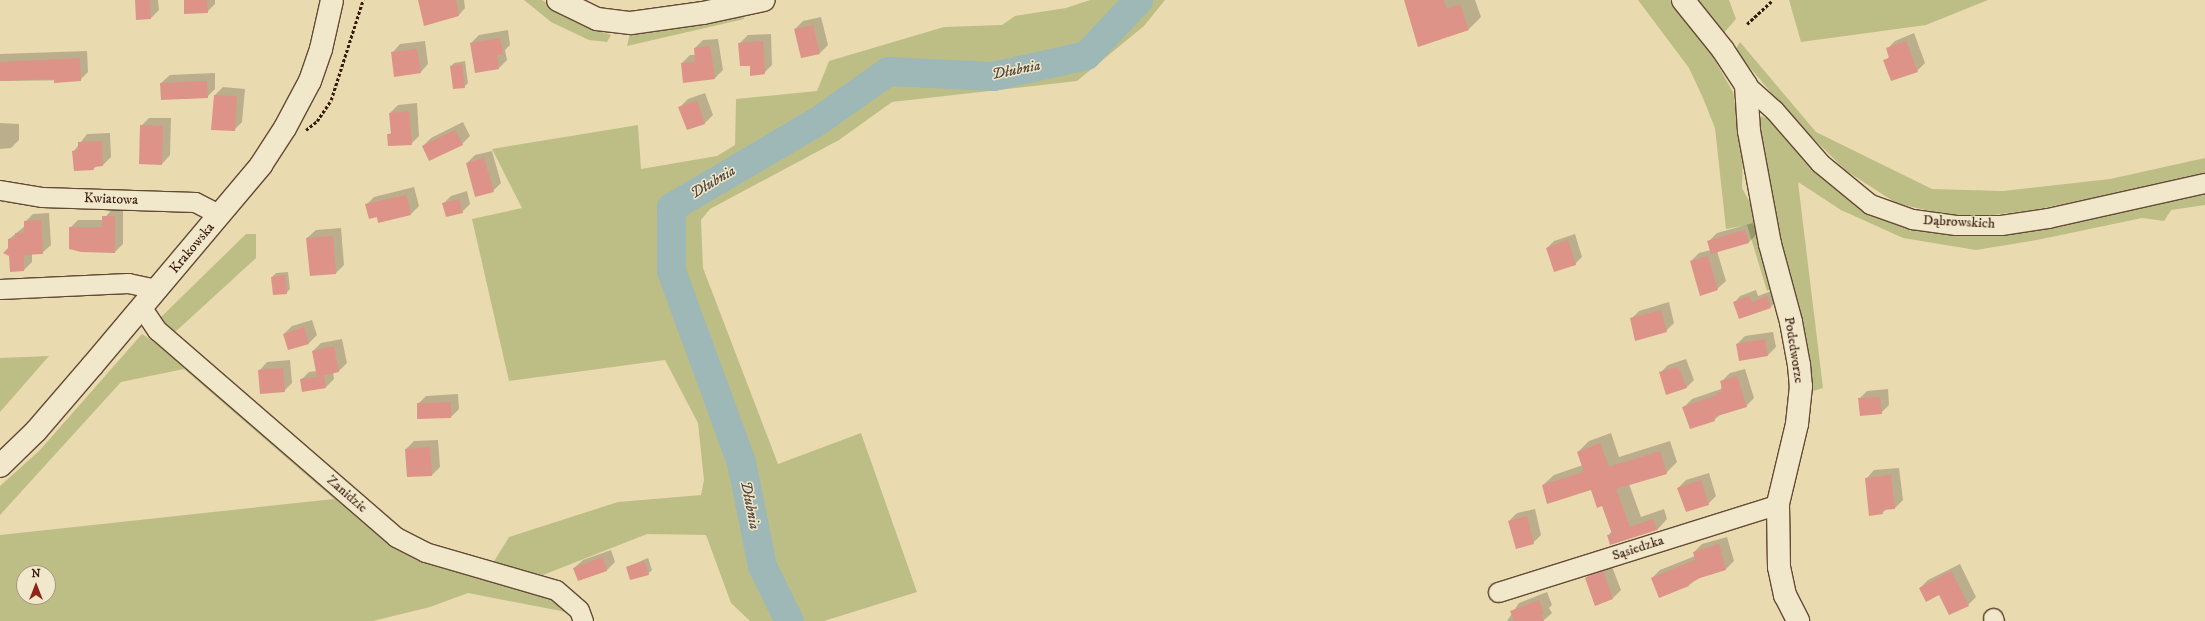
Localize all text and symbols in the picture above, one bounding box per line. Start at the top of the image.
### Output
water label: Dłubnia [990,56,1042,84]
water label: Dłubnia [687,162,739,202]
street label: Kwiatowa [84,190,138,208]
street label: Dąbrowskich [1922,212,1996,232]
street label: Krakowska [166,219,218,277]
street label: Podedworze [1780,316,1808,384]
street label: Zanidzie [323,472,371,516]
water label: Dłubnia [736,479,764,531]
street label: Sąsiedzka [1610,532,1666,564]
north arrow [16,565,56,605]
text: N [31,567,41,581]

